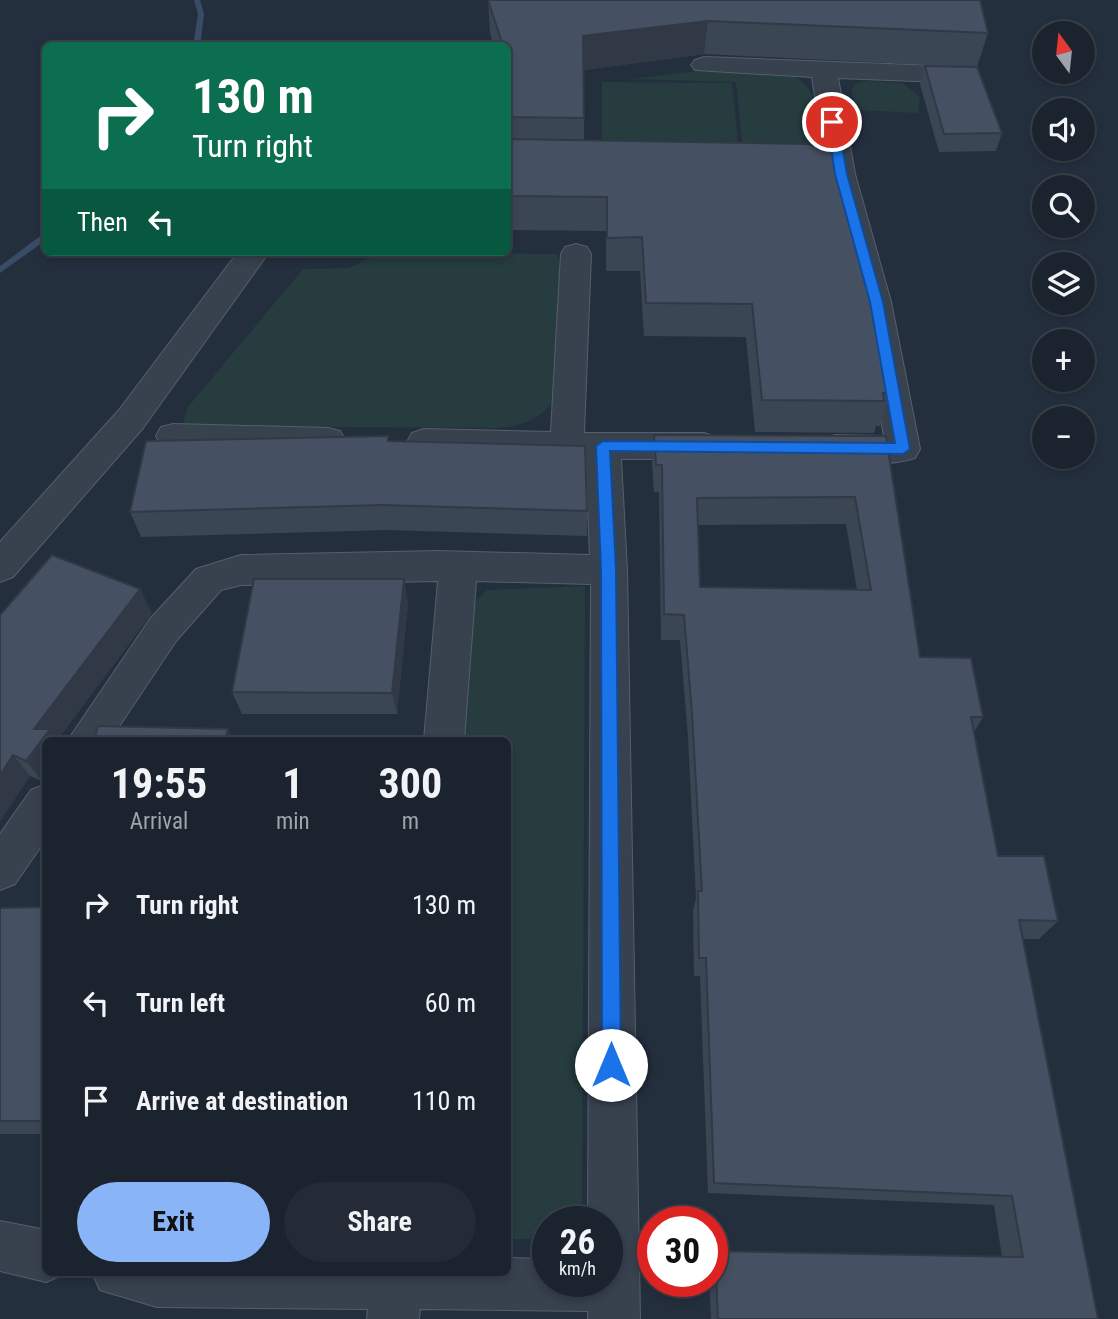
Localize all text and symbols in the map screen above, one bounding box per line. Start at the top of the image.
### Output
north arrow [1032,21,1096,84]
map controls [1032,21,1095,469]
text: 130 m [192,68,314,125]
icon: right [77,70,168,161]
pin [802,92,862,152]
button: sound [1032,98,1095,161]
icon: arrive [813,103,851,141]
text: Turn right [192,127,313,165]
button: search [1032,175,1095,238]
icon: left [142,203,180,241]
text: Then [77,207,128,237]
button: layers [1032,252,1095,315]
button: + [1032,329,1095,392]
button: − [1032,406,1095,469]
text: 19:55 [111,759,207,808]
text: 1 [282,759,303,808]
text: 300 [378,759,442,808]
text: Arrival [130,808,188,835]
text: min [276,808,310,835]
text: m [402,808,419,835]
icon: right [77,886,115,924]
text: Turn right [136,890,238,920]
text: 130 m [412,890,476,920]
icon: left [77,984,115,1022]
text: Turn left [136,988,225,1018]
text: 60 m [425,988,476,1018]
position arrow [574,1028,648,1102]
icon: arrive [77,1082,115,1120]
text: Arrive at destination [136,1086,348,1116]
text: 110 m [412,1086,476,1116]
button: Exit [77,1182,270,1262]
button: Share [284,1182,476,1262]
speed limit sign: 30 [637,1206,728,1297]
text: 26 [560,1222,595,1263]
text: km/h [559,1258,596,1279]

